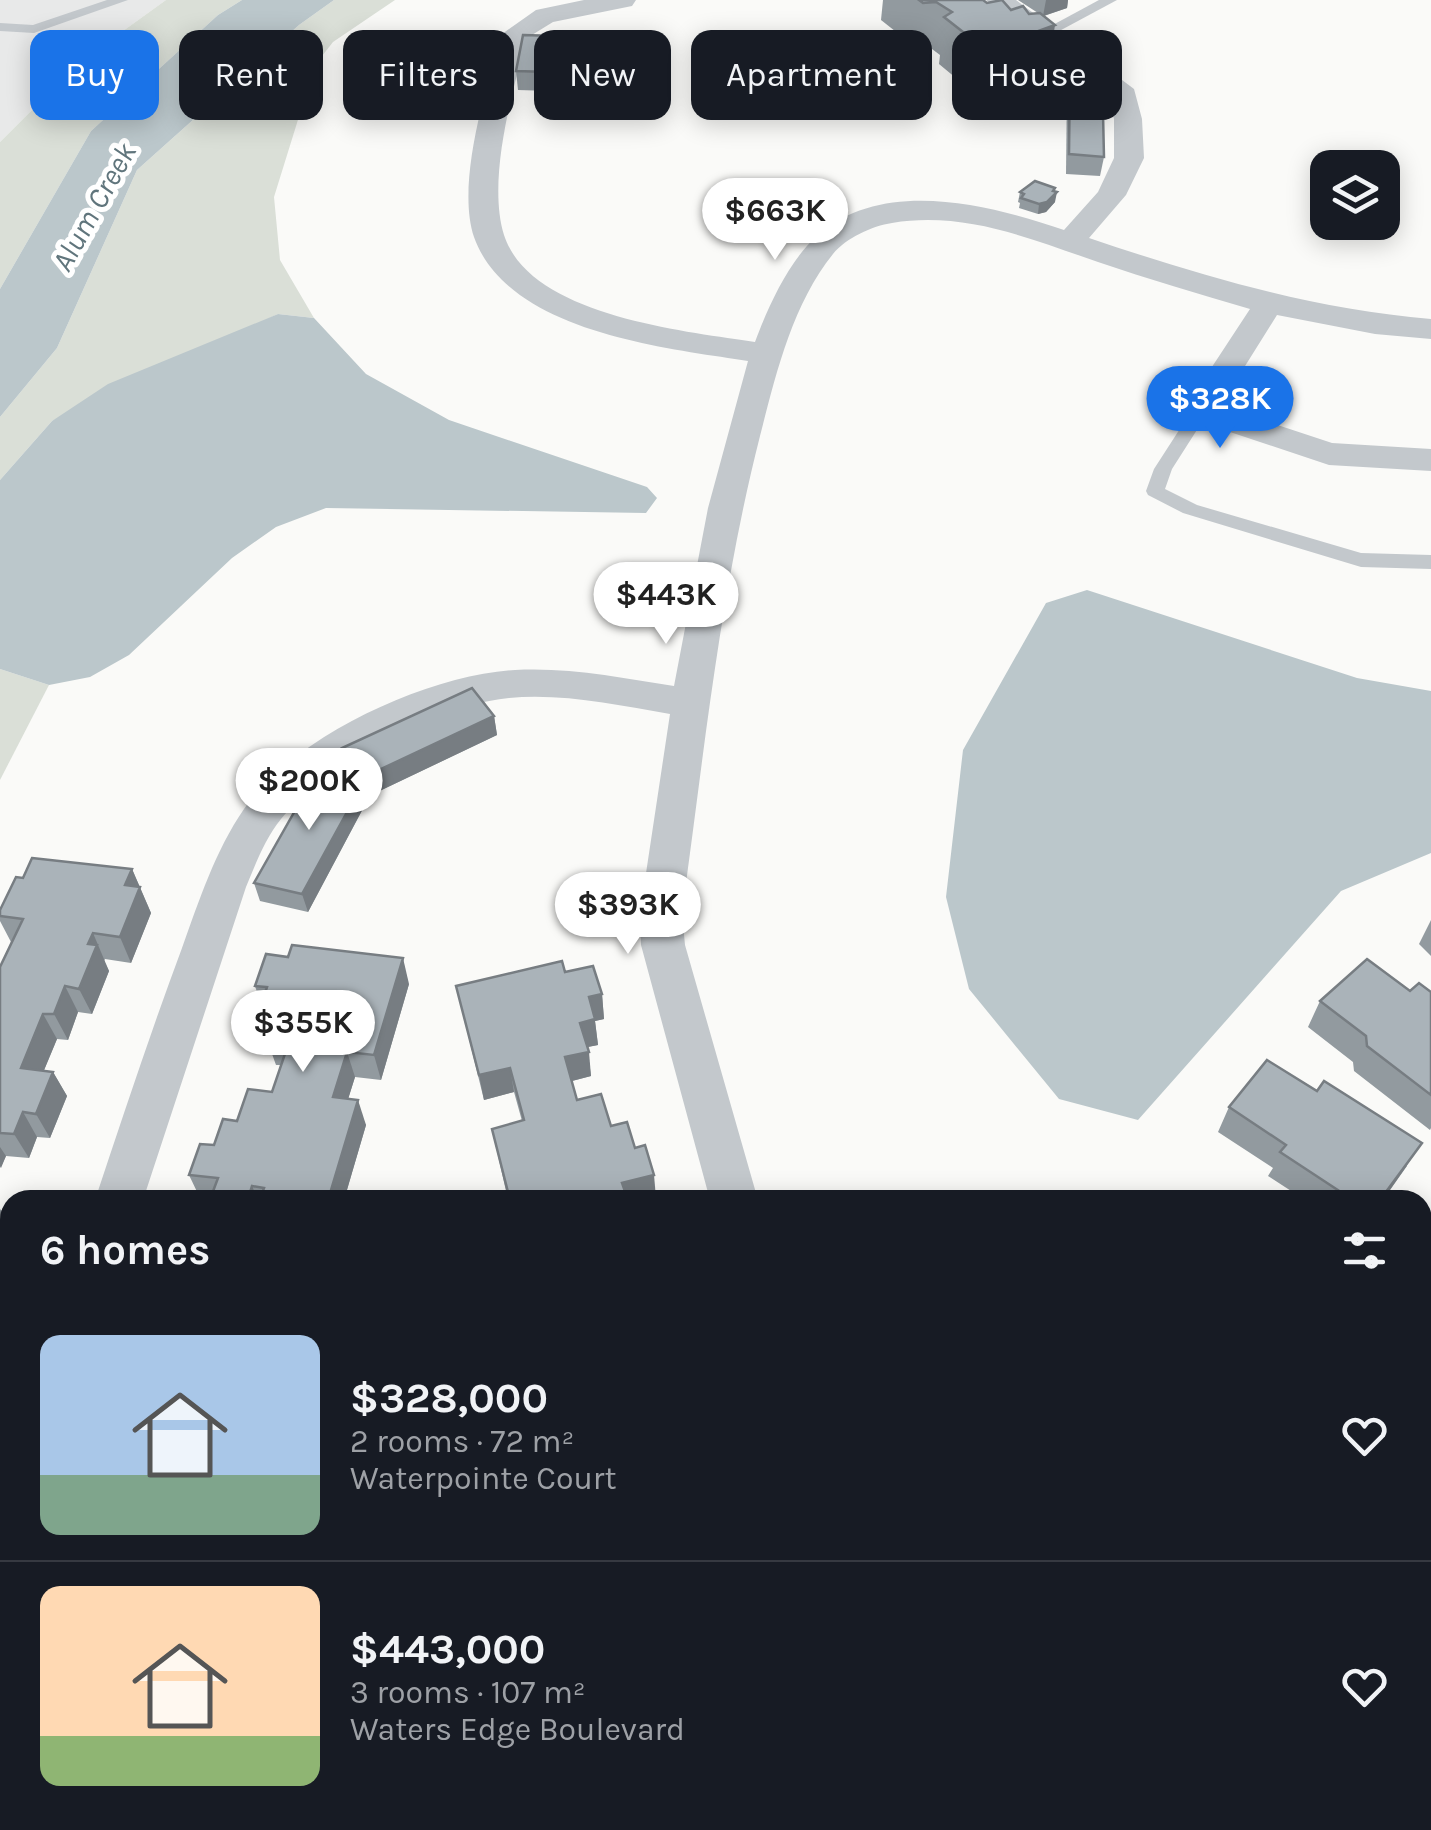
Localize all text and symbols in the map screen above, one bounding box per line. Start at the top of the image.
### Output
chip: Buy [30,30,159,120]
chip: Rent [179,30,323,120]
chip: Filters [343,30,514,120]
chip: New [534,30,671,120]
chip: Apartment [691,30,932,120]
chip: House [952,30,1122,120]
water label: Alum Creek [44,136,144,277]
map controls [1310,150,1400,240]
button: layers [1310,150,1400,240]
pin: $663K [705,178,845,263]
text: $663K [724,192,826,229]
pin: $328K [1150,366,1290,451]
text: $328K [1169,380,1271,417]
pin: $443K [596,562,736,647]
text: $443K [616,576,716,613]
pin: $200K [239,748,379,833]
text: $200K [258,762,360,799]
pin: $393K [558,872,698,957]
text: $393K [577,886,679,923]
pin: $355K [233,990,373,1075]
text: $355K [253,1004,353,1041]
icon: filters [1337,1223,1392,1278]
text: 6 homes [40,1225,210,1275]
text: $328,000 [350,1373,548,1423]
icon: home [120,1375,240,1495]
icon: heart [1337,1408,1392,1463]
text: 2 rooms · 72 m² [350,1423,574,1460]
text: Waterpointe Court [350,1460,616,1497]
text: $443,000 [350,1624,545,1674]
icon: home [120,1626,240,1746]
icon: heart [1337,1659,1392,1714]
text: 3 rooms · 107 m² [350,1674,586,1711]
text: Waters Edge Boulevard [350,1711,685,1748]

